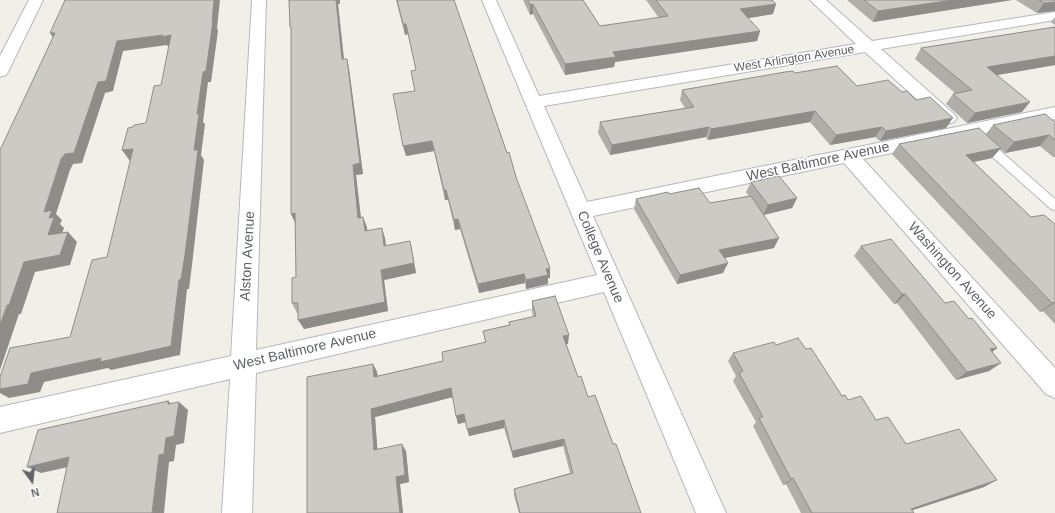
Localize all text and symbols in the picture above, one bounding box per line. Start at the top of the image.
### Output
street label: West Arlington Avenue [733,42,855,76]
street label: West Baltimore Avenue [745,139,891,185]
street label: College Avenue [573,208,627,306]
street label: Alston Avenue [237,211,259,301]
street label: Washington Avenue [904,219,1000,323]
street label: West Baltimore Avenue [232,325,378,375]
north arrow [12,461,52,501]
text: N [30,486,41,499]

